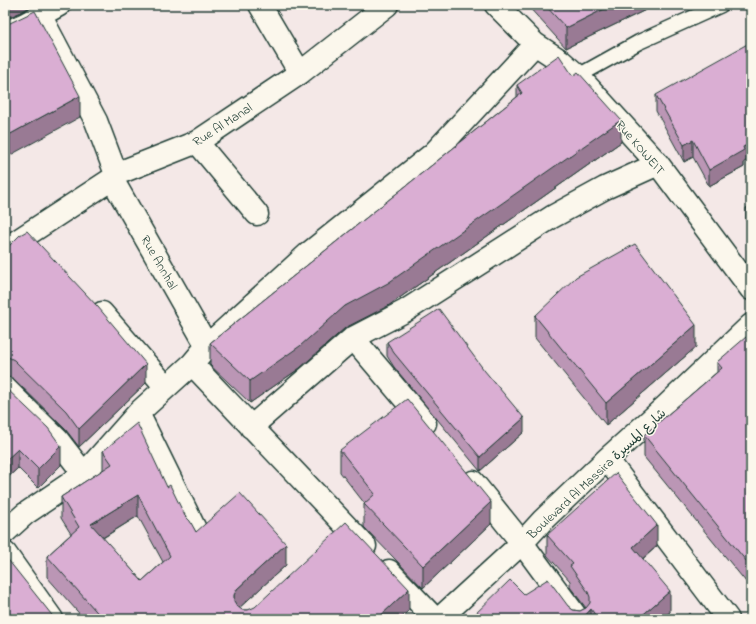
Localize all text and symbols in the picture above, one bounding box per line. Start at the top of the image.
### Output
street label: Rue Al Manal [189,99,256,152]
street label: Rue KOWEIT [611,116,669,180]
street label: Rue Annhal [136,232,182,293]
street label: Boulevard Al Massira شارع المسيرة [522,404,671,545]

